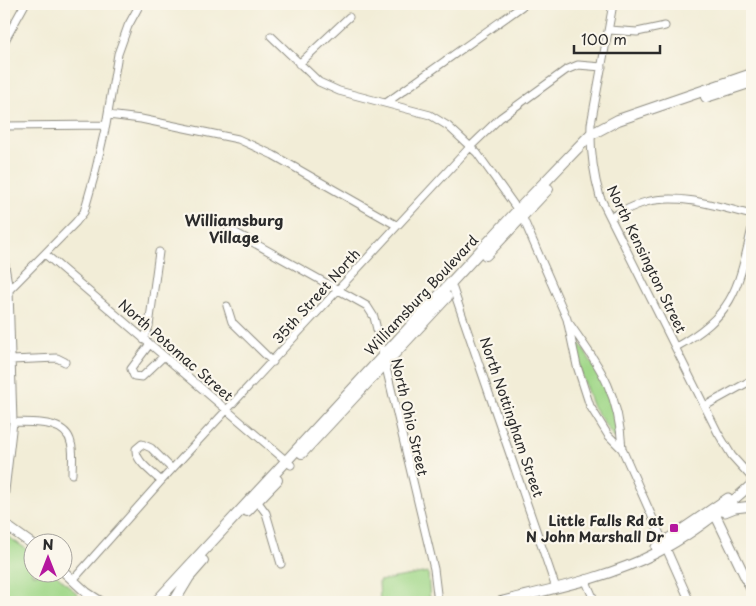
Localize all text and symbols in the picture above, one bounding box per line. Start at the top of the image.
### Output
scale bar [574,22,660,54]
text: 100 m [581,27,627,50]
street label: North Kensington Street [602,181,692,337]
district label: Williamsburg Village [185,208,284,248]
street label: Williamsburg Boulevard [359,230,483,360]
street label: 35th Street North [267,244,365,348]
street label: North Potomac Street [114,294,238,406]
street label: North Nottingham Street [475,334,549,500]
street label: North Ohio Street [386,356,434,478]
place label: Little Falls Rd at N John Marshall Dr [526,510,665,547]
marker: Little Falls Rd at N John Marshall Dr [668,522,680,534]
north arrow [22,534,72,584]
text: N [42,534,54,555]

